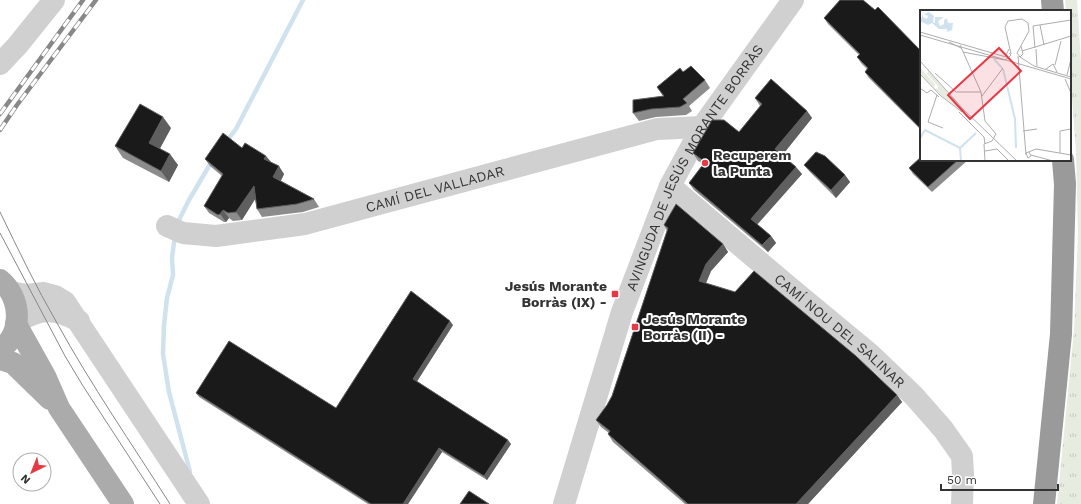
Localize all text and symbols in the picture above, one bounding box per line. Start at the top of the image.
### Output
inset map [920,10,1071,161]
street label: AVINGUDA DE JESÚS MORANTE BORRÀS [623,41,767,293]
place label: Recuperem la Punta [713,147,791,179]
marker: Recuperem la Punta [700,158,710,168]
street label: CAMÍ DEL VALLADAR [364,163,506,215]
street label: CAMÍ NOU DEL SALINAR [771,270,908,391]
place label: Jesús Morante Borràs (IX) - [505,278,607,310]
marker: Jesús Morante Borràs (IX) - [610,289,620,299]
place label: Jesús Morante Borràs (II) - [643,311,745,343]
marker: Jesús Morante Borràs (II) - [630,322,640,332]
north arrow [12,452,52,492]
scale bar [941,466,1058,492]
text: N [18,471,33,486]
text: 50 m [947,473,977,487]

